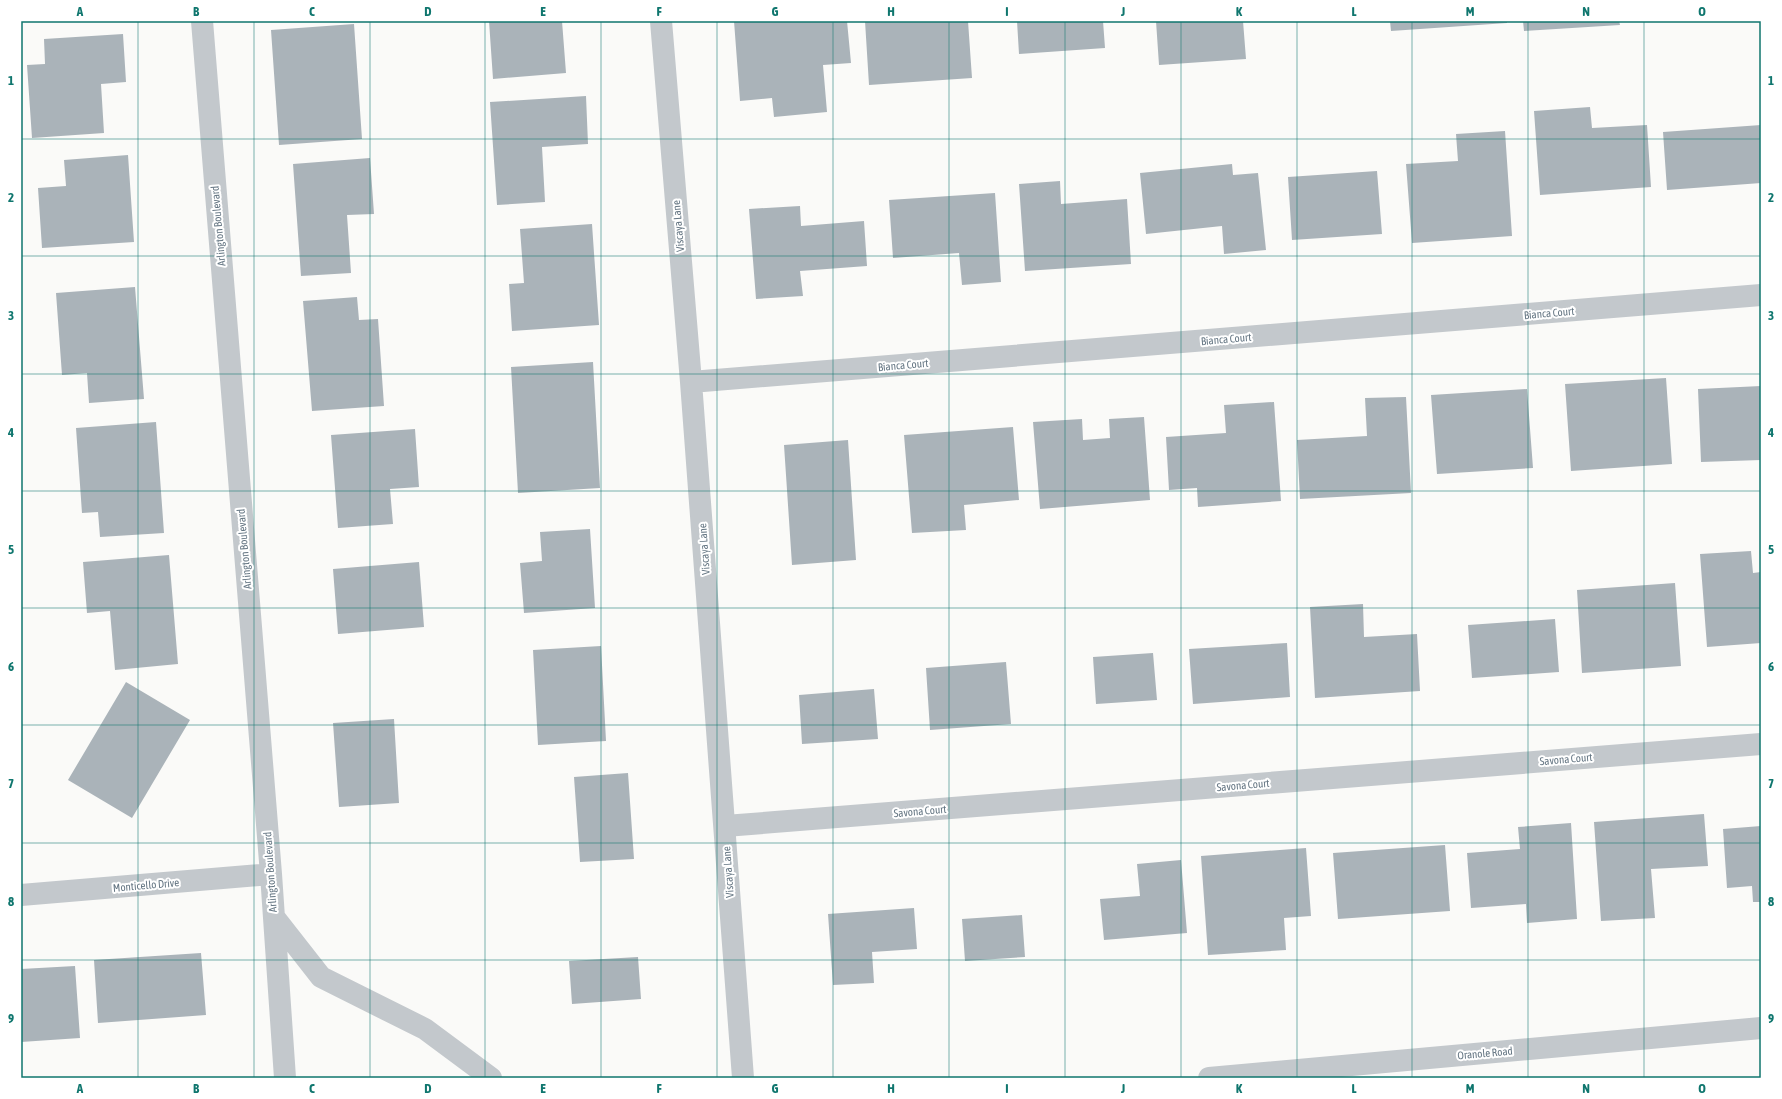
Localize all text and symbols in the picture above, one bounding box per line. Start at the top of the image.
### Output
text: A [76,4,84,19]
text: B [193,4,200,19]
text: C [309,4,315,19]
text: D [424,4,432,19]
text: E [540,4,546,19]
text: F [656,4,662,19]
text: G [772,4,779,19]
text: H [887,4,895,19]
text: I [1005,4,1009,19]
text: J [1120,4,1125,19]
text: K [1236,4,1243,19]
text: L [1351,4,1357,19]
text: M [1466,4,1475,19]
text: N [1582,4,1590,19]
text: O [1698,4,1706,19]
text: 1 [8,73,14,88]
text: 1 [1768,73,1774,88]
street label: Arlington Boulevard [209,185,227,267]
text: 2 [8,190,14,205]
text: 2 [1768,190,1774,205]
street label: Viscaya Lane [670,200,686,252]
street label: Bianca Court [1523,305,1575,321]
text: 3 [8,308,14,323]
text: 3 [1768,308,1774,323]
street label: Bianca Court [1200,331,1252,347]
street label: Bianca Court [877,357,929,373]
text: 4 [7,425,14,440]
text: 4 [1767,425,1774,440]
street label: Arlington Boulevard [235,508,253,590]
street label: Viscaya Lane [696,523,712,575]
text: 5 [8,542,14,557]
text: 5 [1768,542,1774,557]
text: 6 [8,659,14,674]
text: 6 [1768,659,1774,674]
street label: Savona Court [1539,751,1593,767]
text: 7 [8,776,14,791]
text: 7 [1768,776,1774,791]
street label: Savona Court [1216,777,1270,793]
street label: Savona Court [893,803,947,819]
street label: Arlington Boulevard [261,831,279,913]
street label: Viscaya Lane [720,846,736,898]
street label: Monticello Drive [112,876,180,894]
text: 8 [8,894,14,909]
text: 8 [1768,894,1774,909]
text: 9 [8,1011,14,1026]
text: 9 [1768,1011,1774,1026]
street label: Oranole Road [1457,1045,1513,1061]
text: A [76,1081,84,1096]
text: B [193,1081,200,1096]
text: C [309,1081,315,1096]
text: D [424,1081,432,1096]
text: E [540,1081,546,1096]
text: F [656,1081,662,1096]
text: G [772,1081,779,1096]
text: H [887,1081,895,1096]
text: I [1005,1081,1009,1096]
text: J [1120,1081,1125,1096]
text: K [1236,1081,1243,1096]
text: L [1351,1081,1357,1096]
text: M [1466,1081,1475,1096]
text: N [1582,1081,1590,1096]
text: O [1698,1081,1706,1096]

